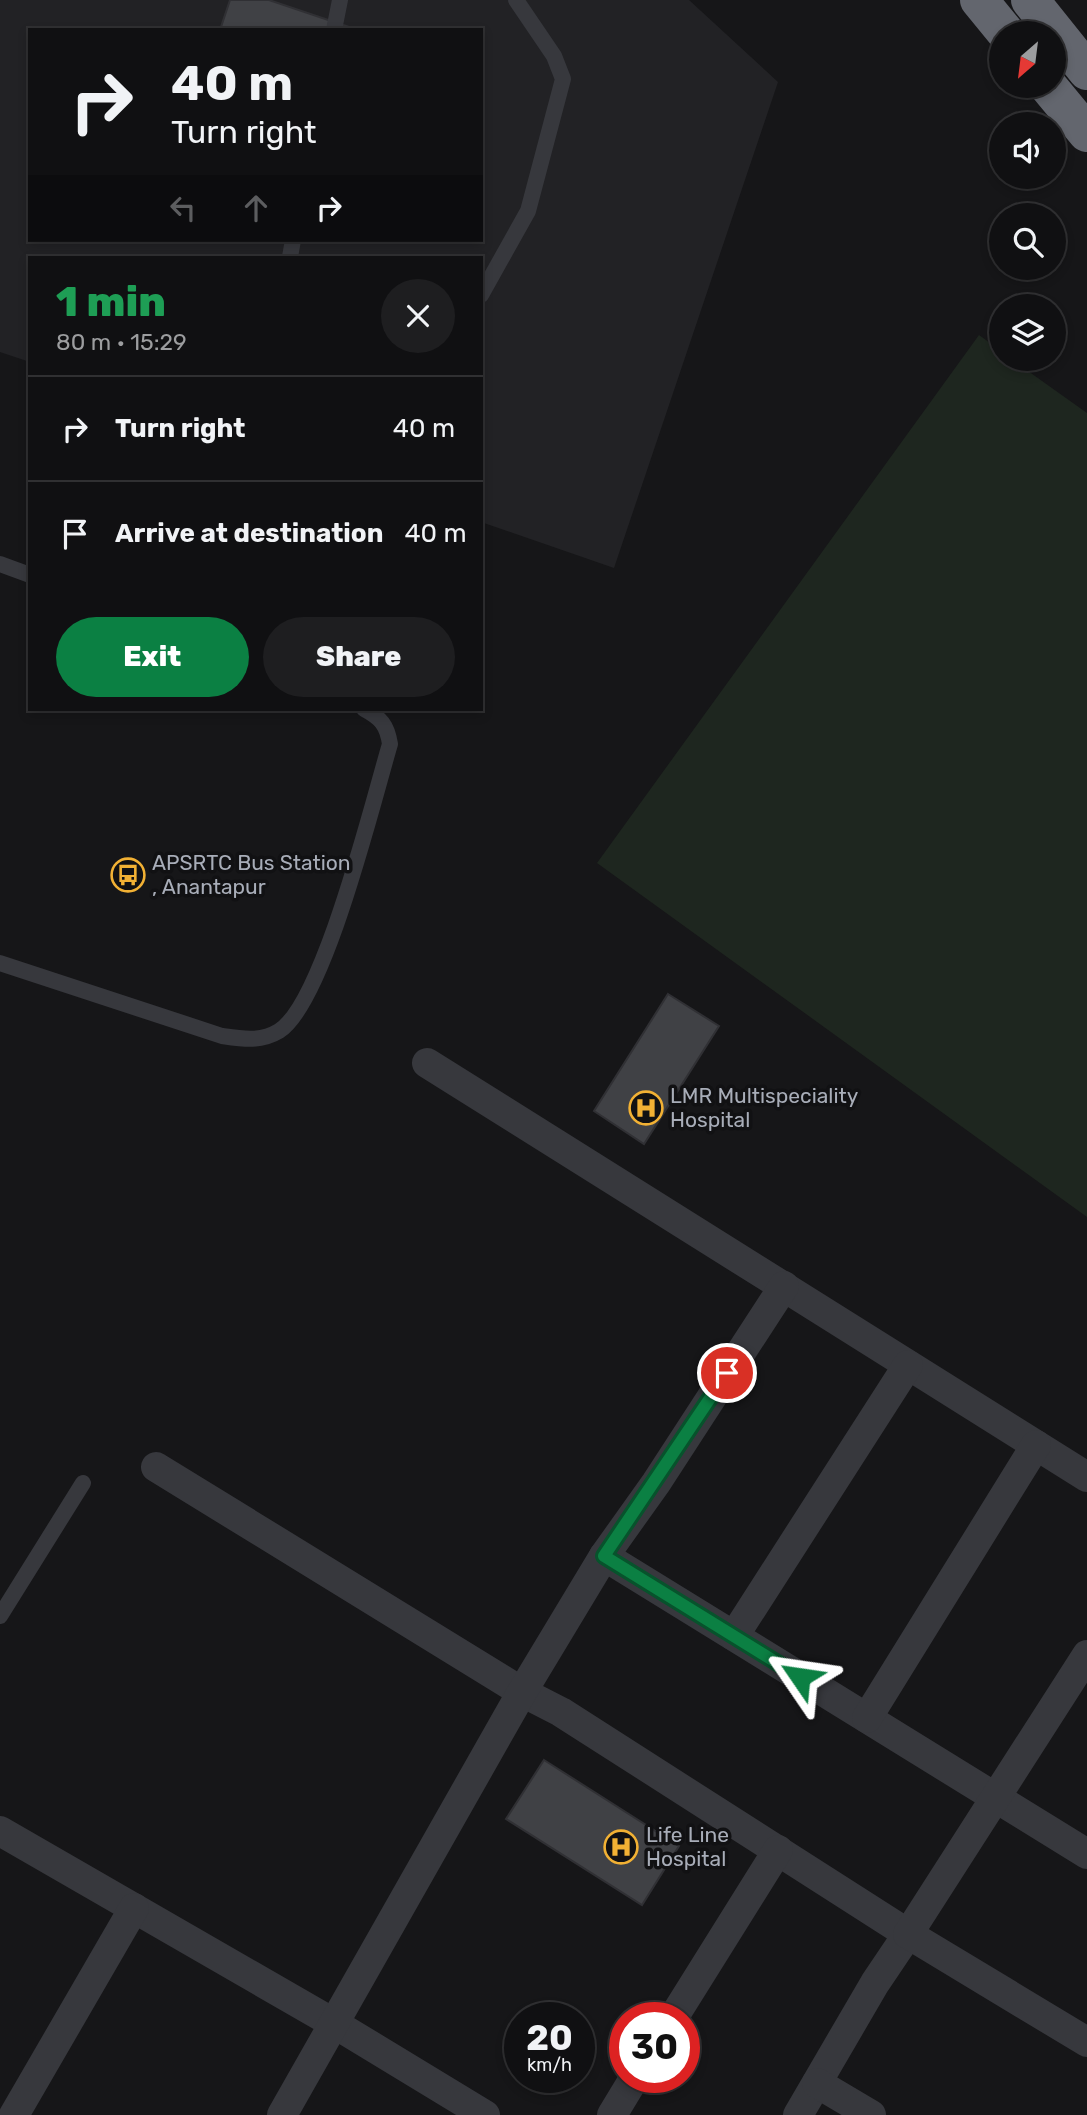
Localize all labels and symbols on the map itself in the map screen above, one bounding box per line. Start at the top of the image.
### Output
north arrow [989,21,1066,98]
place label: APSRTC Bus Station , Anantapur [152,850,351,899]
bus stop icon: APSRTC Bus Station , Anantapur [109,856,147,894]
place label: LMR Multispeciality Hospital [670,1083,859,1132]
hospital icon: LMR Multispeciality Hospital [627,1089,665,1127]
pin [697,1343,757,1403]
position arrow [763,1640,837,1714]
place label: Life Line Hospital [646,1822,729,1871]
hospital icon: Life Line Hospital [602,1828,640,1866]
speed limit sign: 30 [609,2002,700,2093]

